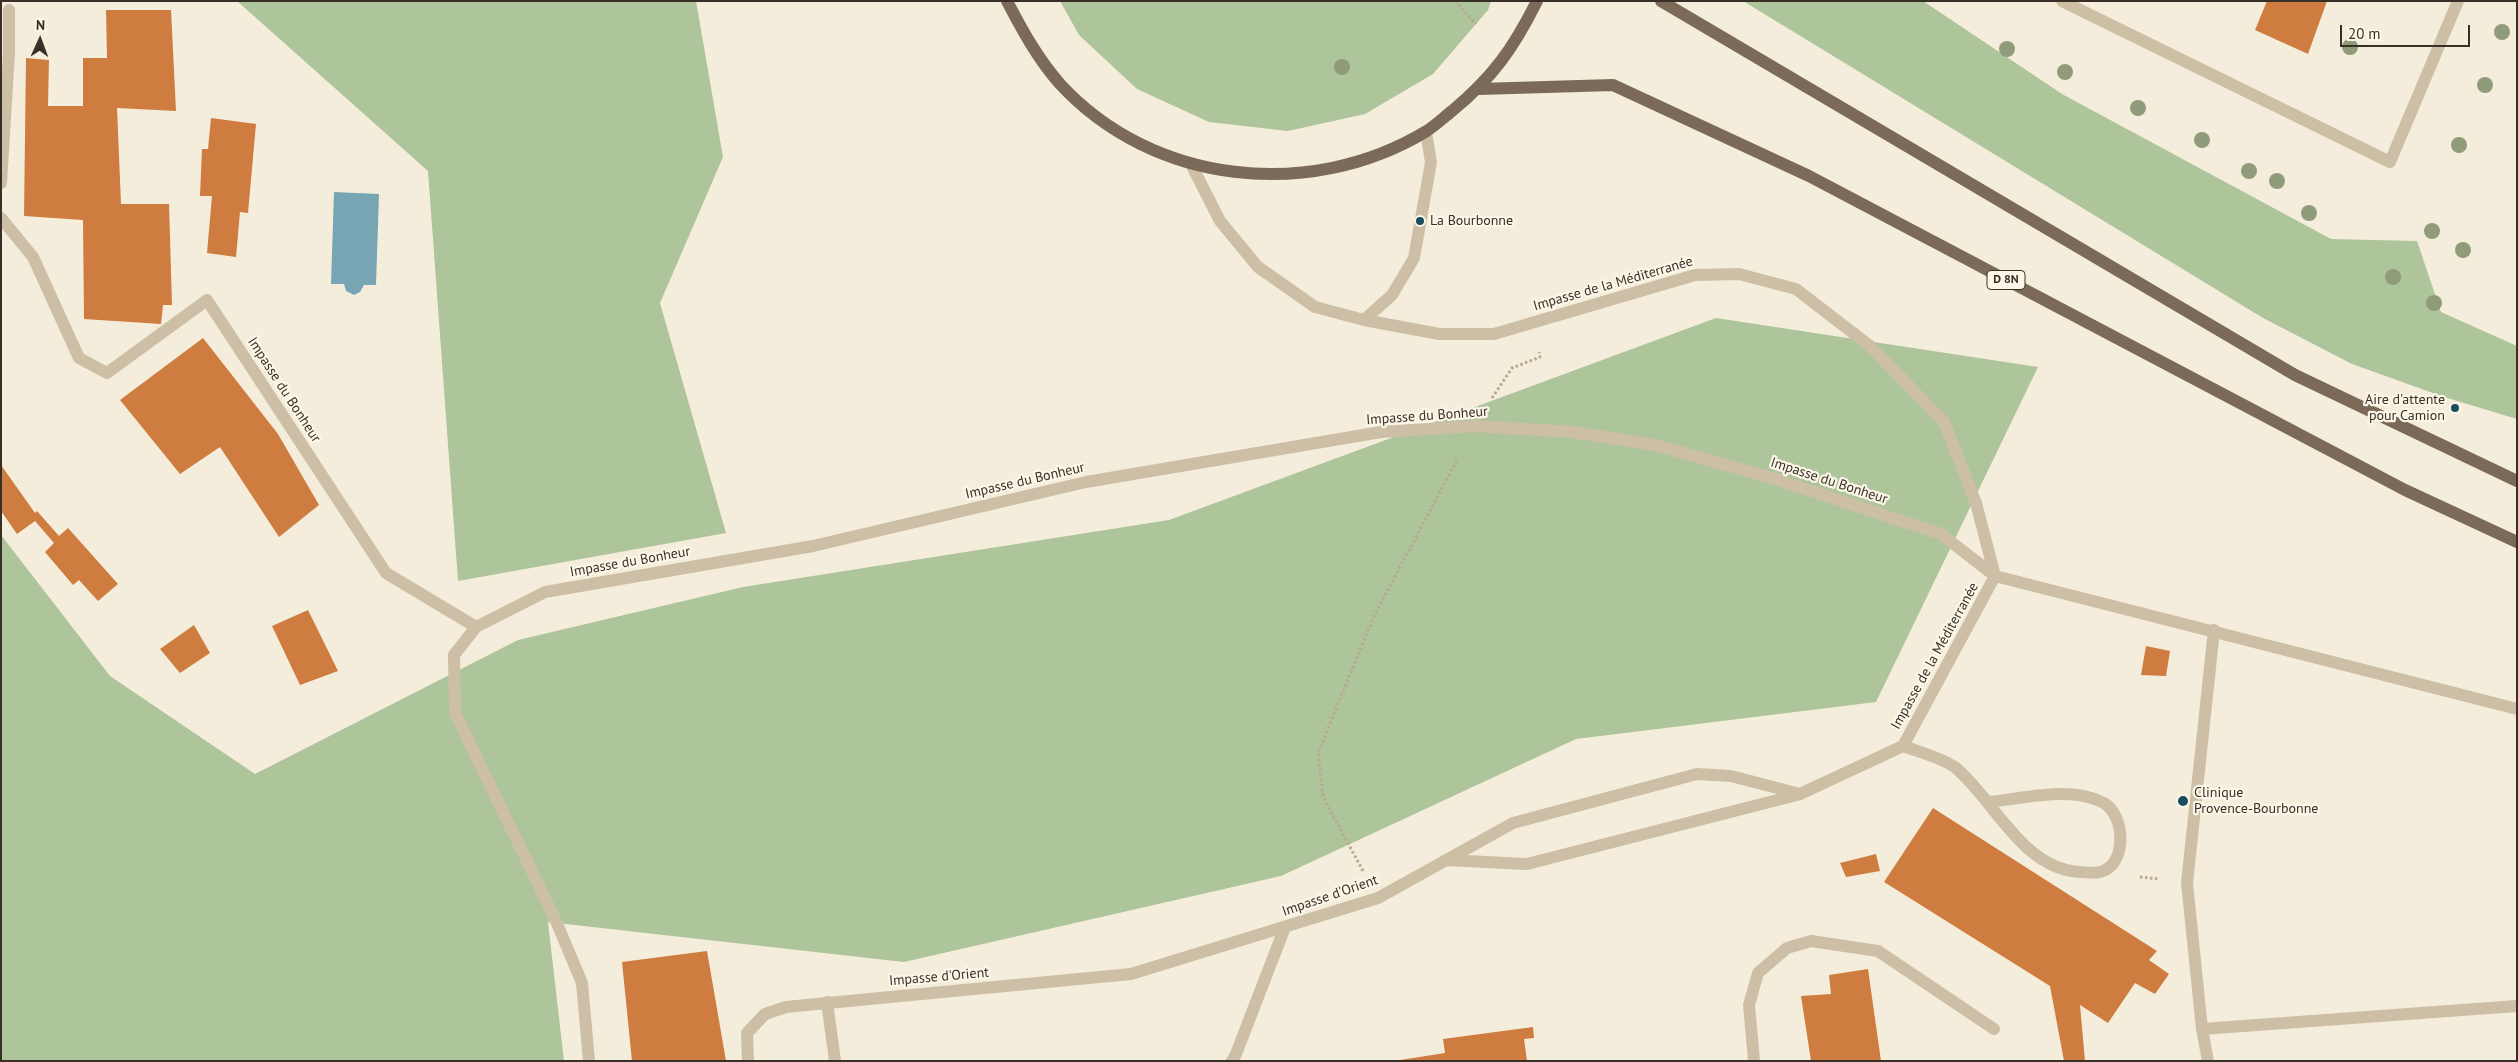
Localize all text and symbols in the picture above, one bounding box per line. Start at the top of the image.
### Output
north arrow [15,15,65,65]
scale bar [2343,15,2473,47]
text: N [36,16,45,34]
text: 20 m [2348,24,2381,43]
place label: La Bourbonne [1430,213,1513,229]
marker: La Bourbonne [1414,215,1426,227]
street label: Impasse de la Méditerranée [1531,253,1695,315]
road number: D 8N [1987,270,2025,290]
street label: Impasse du Bonheur [244,334,324,446]
place label: Aire d'attente pour Camion [2365,392,2445,424]
marker: Aire d'attente pour Camion [2449,402,2461,414]
street label: Impasse du Bonheur [1366,403,1488,429]
street label: Impasse du Bonheur [1768,454,1890,508]
street label: Impasse du Bonheur [964,459,1086,503]
street label: Impasse du Bonheur [569,543,691,581]
street label: Impasse de la Méditerranée [1888,580,1982,732]
place label: Clinique Provence-Bourbonne [2194,785,2318,818]
marker: Clinique Provence-Bourbonne [2176,794,2190,808]
street label: Impasse d'Orient [1280,872,1380,920]
street label: Impasse d'Orient [888,964,990,990]

